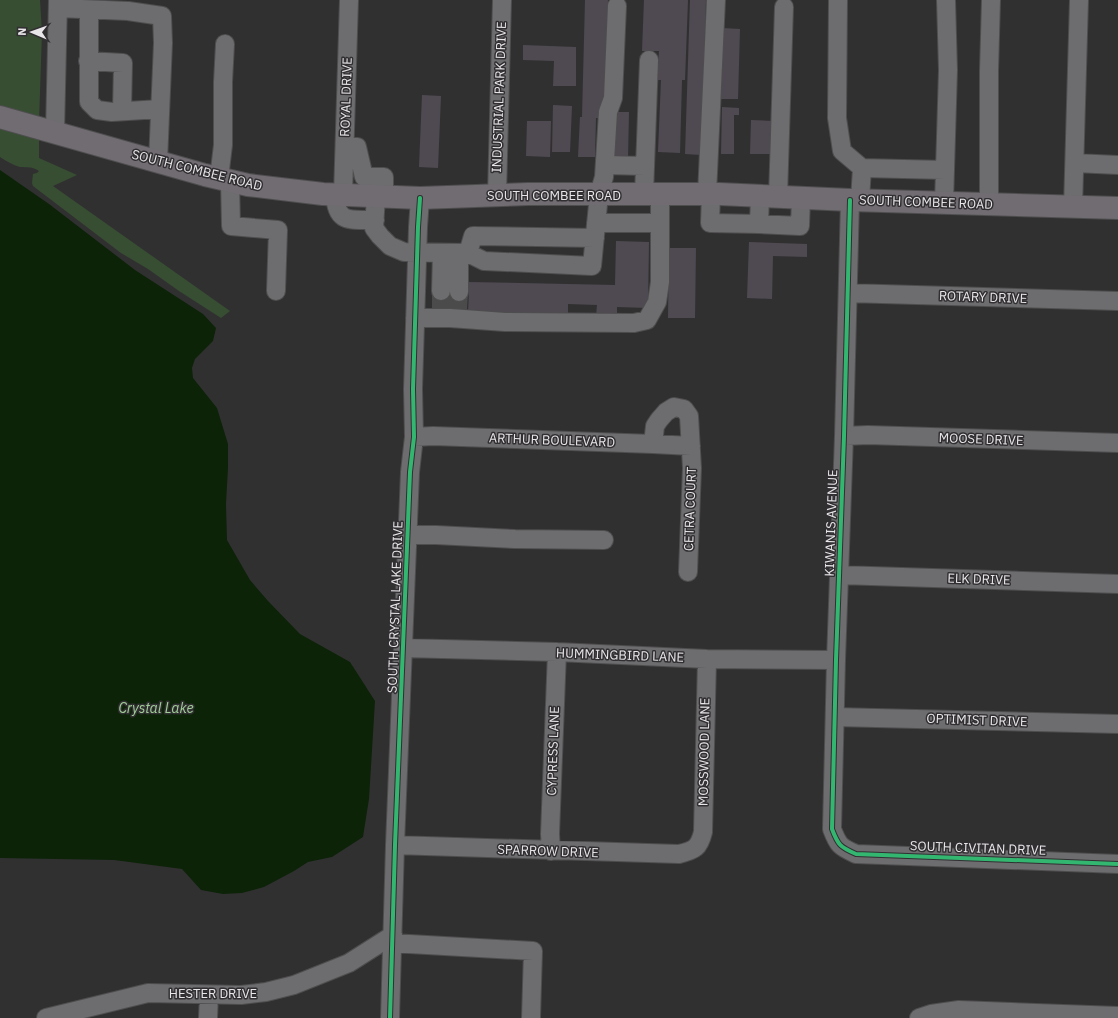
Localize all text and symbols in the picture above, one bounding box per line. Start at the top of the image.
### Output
north arrow [12,12,52,52]
street label: INDUSTRIAL PARK DRIVE [488,21,510,173]
text: N [15,27,29,36]
street label: ROYAL DRIVE [336,57,356,137]
street label: SOUTH COMBEE ROAD [130,146,264,194]
street label: SOUTH COMBEE ROAD [487,187,621,204]
street label: SOUTH COMBEE ROAD [859,191,993,213]
street label: ROTARY DRIVE [939,287,1027,307]
street label: ARTHUR BOULEVARD [489,429,615,451]
street label: MOOSE DRIVE [938,429,1024,449]
street label: CETRA COURT [680,466,700,551]
street label: KIWANIS AVENUE [821,469,841,577]
street label: SOUTH CRYSTAL LAKE DRIVE [383,521,407,693]
street label: ELK DRIVE [947,569,1011,589]
street label: HUMMINGBIRD LANE [556,644,684,666]
street label: MOSSWOOD LANE [695,698,713,806]
water label: Crystal Lake [118,699,194,717]
street label: CYPRESS LANE [543,706,563,796]
street label: OPTIMIST DRIVE [926,710,1028,730]
street label: SOUTH CIVITAN DRIVE [909,837,1047,859]
street label: SPARROW DRIVE [497,841,599,861]
street label: HESTER DRIVE [169,985,257,1002]

